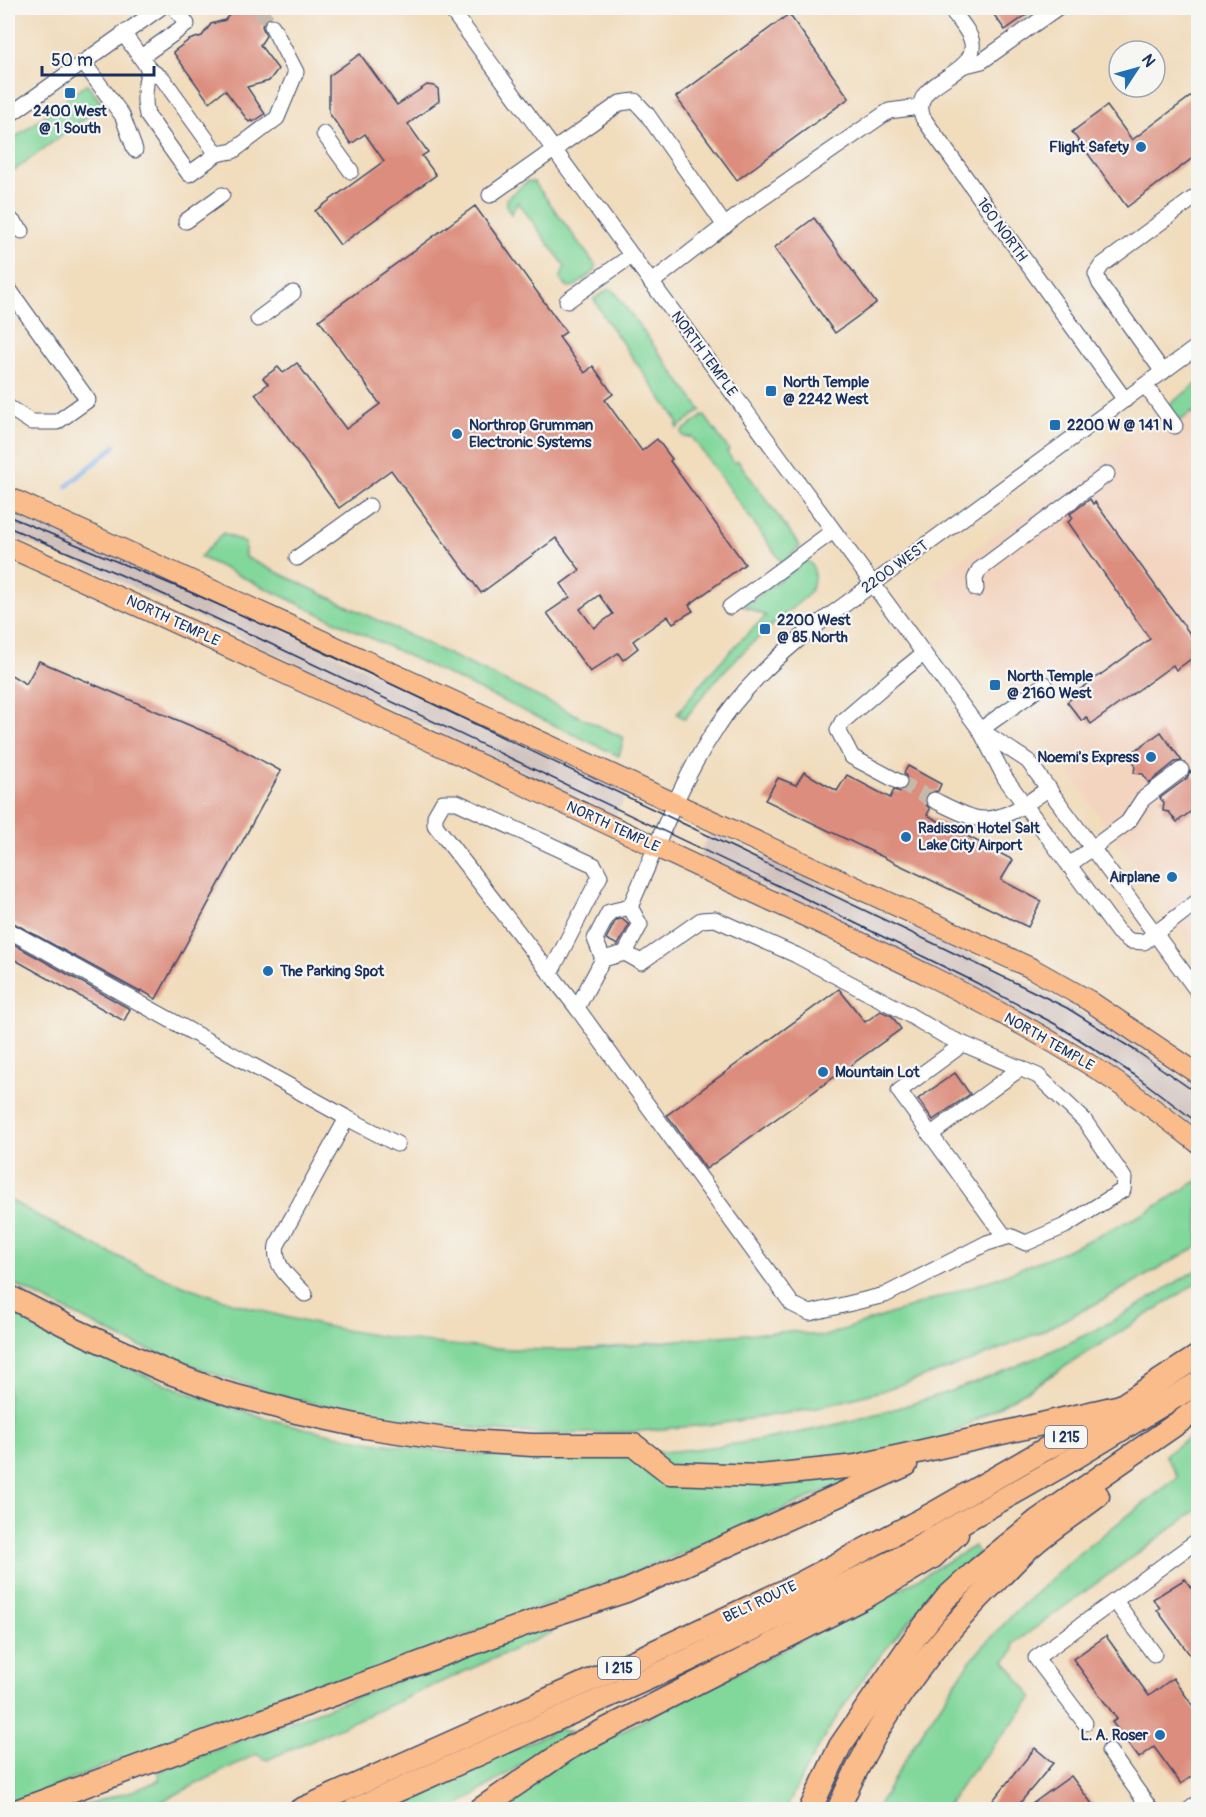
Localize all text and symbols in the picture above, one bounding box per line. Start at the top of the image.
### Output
scale bar [42,39,154,77]
north arrow [1107,39,1167,99]
text: 50 m [51,49,93,72]
text: N [1137,51,1160,71]
marker: 2400 West @ 1 South [63,86,77,100]
place label: 2400 West @ 1 South [33,102,108,138]
place label: Flight Safety [1049,138,1130,157]
marker: Flight Safety [1134,140,1148,154]
street label: 160 NORTH [972,194,1032,266]
street label: NORTH TEMPLE [667,308,741,401]
place label: North Temple @ 2242 West [783,373,870,409]
marker: North Temple @ 2242 West [764,384,778,398]
place label: Northrop Grumman Electronic Systems [469,416,594,452]
place label: 2200 W @ 141 N [1067,416,1173,435]
marker: 2200 W @ 141 N [1048,418,1062,432]
marker: Northrop Grumman Electronic Systems [450,427,464,441]
street label: 2200 WEST [858,536,932,598]
street label: NORTH TEMPLE [123,591,223,651]
place label: 2200 West @ 85 North [777,611,851,647]
marker: 2200 West @ 85 North [758,622,772,636]
place label: North Temple @ 2160 West [1007,667,1094,703]
marker: North Temple @ 2160 West [988,678,1002,692]
place label: Noemi's Express [1037,748,1139,767]
marker: Noemi's Express [1144,750,1158,764]
street label: NORTH TEMPLE [563,797,663,857]
place label: Radisson Hotel Salt Lake City Airport [918,819,1041,855]
marker: Radisson Hotel Salt Lake City Airport [899,830,913,844]
place label: Airplane [1109,868,1161,887]
marker: Airplane [1165,870,1179,884]
place label: The Parking Spot [279,962,385,981]
marker: The Parking Spot [261,964,275,978]
street label: NORTH TEMPLE [1001,1009,1098,1076]
place label: Mountain Lot [835,1063,921,1082]
marker: Mountain Lot [816,1065,830,1079]
road number: I 215 [1045,1426,1087,1448]
street label: BELT ROUTE [720,1577,800,1627]
road number: I 215 [598,1657,640,1679]
place label: L. A. Roser [1081,1726,1149,1745]
marker: L. A. Roser [1153,1728,1167,1742]

